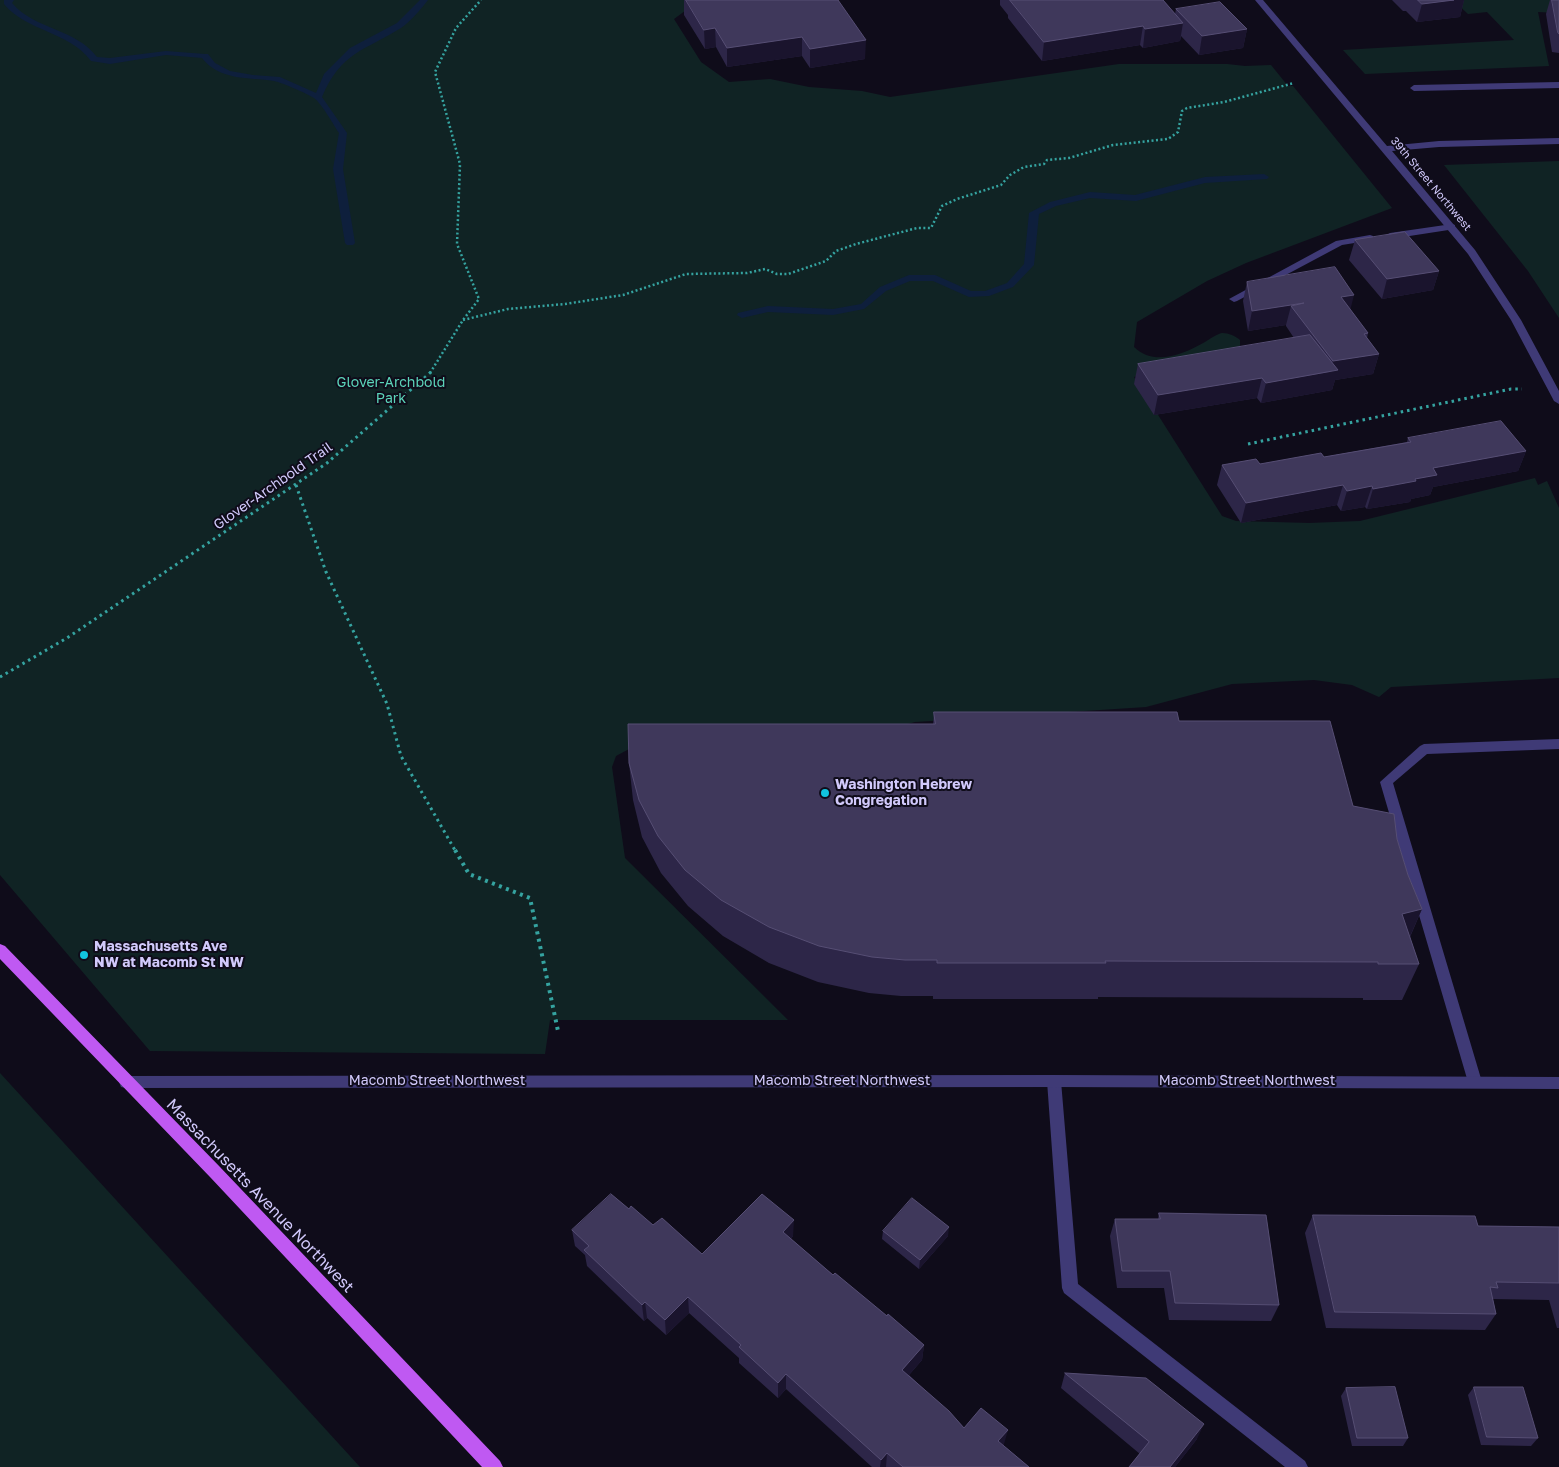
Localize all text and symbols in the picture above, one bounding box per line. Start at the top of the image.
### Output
street label: 39th Street Northwest [1388,134,1474,234]
park label: Glover-Archbold Park [337,375,445,408]
street label: Glover-Archbold Trail [210,439,336,533]
place label: Washington Hebrew Congregation [835,777,972,810]
marker: Washington Hebrew Congregation [819,787,831,799]
place label: Massachusetts Ave NW at Macomb St NW [94,939,244,972]
marker: Massachusetts Ave NW at Macomb St NW [78,949,90,961]
street label: Macomb Street Northwest [349,1073,525,1089]
street label: Macomb Street Northwest [754,1073,930,1089]
street label: Macomb Street Northwest [1159,1073,1335,1089]
street label: Massachusetts Avenue Northwest [162,1095,358,1297]

